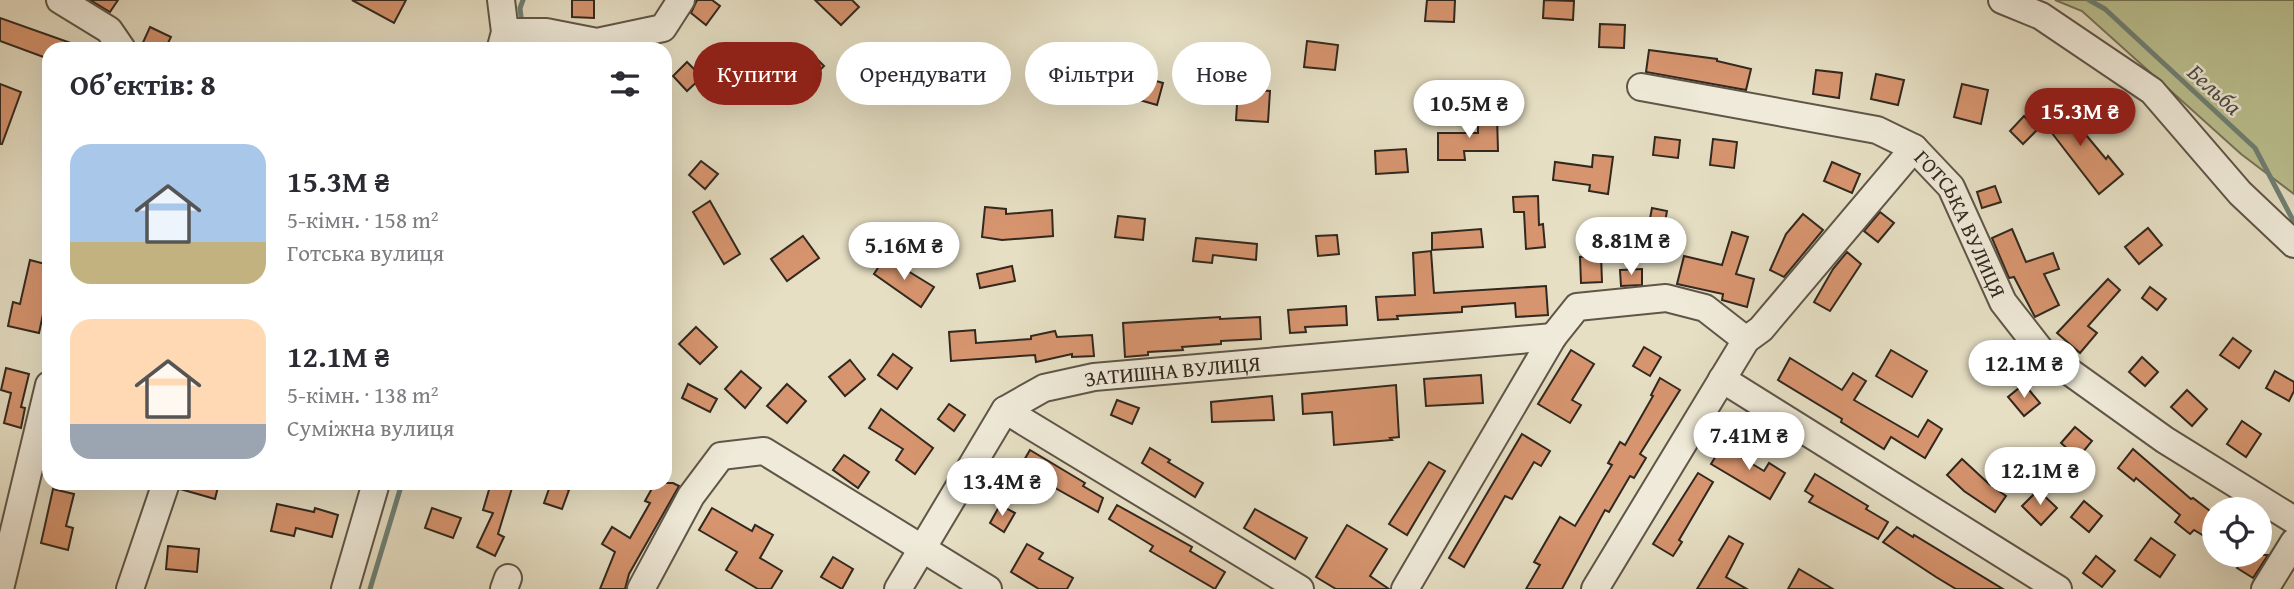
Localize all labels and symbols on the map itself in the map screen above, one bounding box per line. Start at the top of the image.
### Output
water label: Бельба [2181,56,2250,123]
pin: 10.5M ₴ [1404,80,1534,140]
pin: 15.3M ₴ [2015,88,2145,148]
street label: ГОТСЬКА ВУЛИЦЯ [1907,142,2014,302]
pin: 8.81M ₴ [1566,218,1696,277]
pin: 5.16M ₴ [839,222,969,282]
pin: 12.1M ₴ [1959,340,2089,400]
street label: ЗАТИШНА ВУЛИЦЯ [1081,347,1261,394]
pin: 7.41M ₴ [1684,412,1814,472]
pin: 12.1M ₴ [1975,448,2105,507]
pin: 13.4M ₴ [937,458,1067,518]

